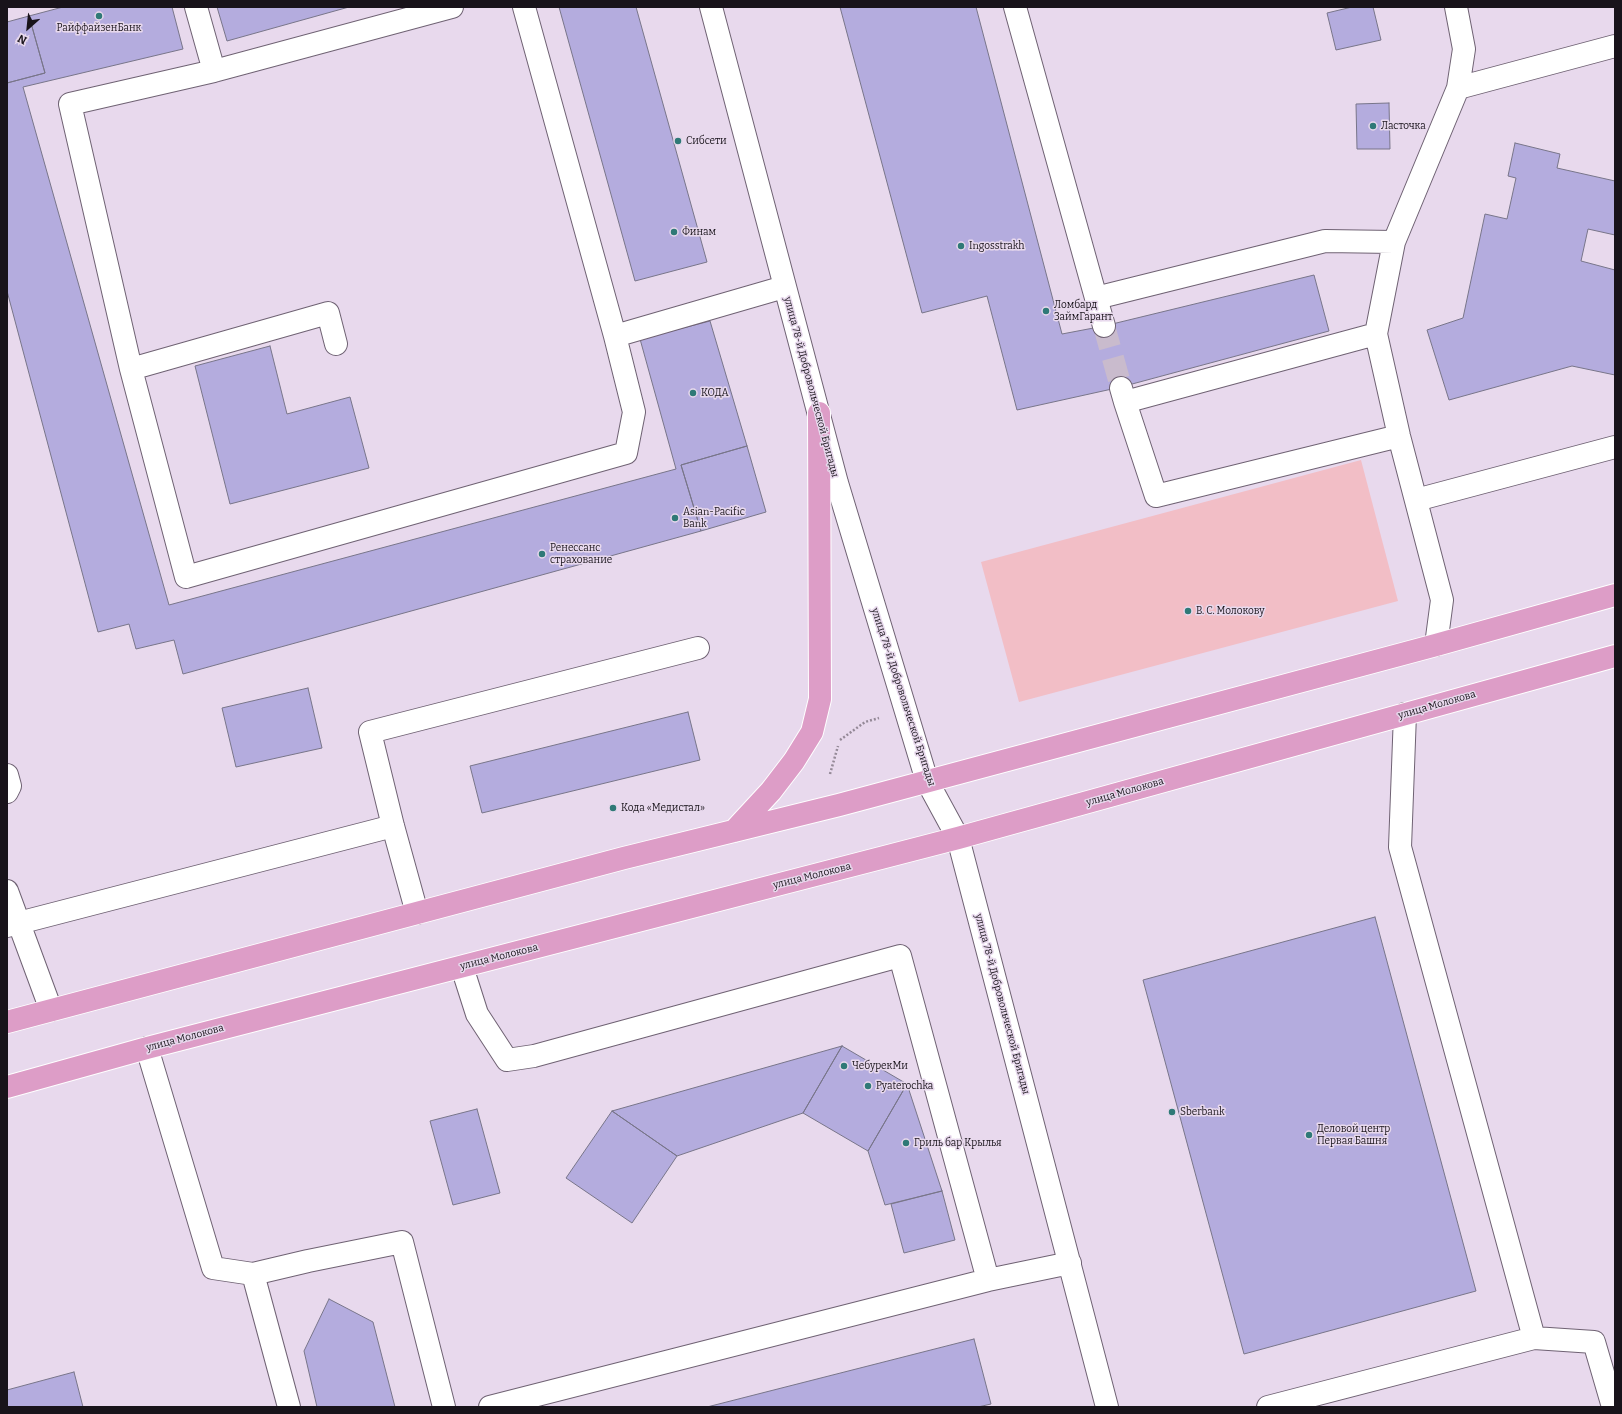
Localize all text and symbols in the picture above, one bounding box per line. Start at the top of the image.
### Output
north arrow [8,8,48,48]
marker: РайффайзенБанк [94,11,104,21]
place label: РайффайзенБанк [57,22,141,34]
text: N [16,31,29,47]
place label: Ласточка [1381,120,1426,132]
marker: Ласточка [1368,121,1378,131]
place label: Сибсети [686,135,727,147]
marker: Сибсети [673,136,683,146]
place label: Финам [682,226,716,238]
marker: Финам [669,227,679,237]
place label: Ingosstrakh [969,240,1025,252]
marker: Ingosstrakh [956,241,966,251]
street label: улица 78-й Добровольческой Бригады [781,295,841,479]
place label: Ломбард ЗаймГарант [1054,299,1113,322]
marker: Ломбард ЗаймГарант [1041,306,1051,316]
place label: КОДА [701,387,729,399]
marker: КОДА [688,388,698,398]
place label: Asian-Pacific Bank [683,506,745,530]
marker: Asian-Pacific Bank [670,513,680,523]
place label: Ренессанс страхование [550,542,612,566]
marker: Ренессанс страхование [537,549,547,559]
place label: В. С. Молокову [1196,605,1265,617]
street label: улица 78-й Добровольческой Бригады [868,606,938,788]
marker: В. С. Молокову [1183,606,1193,616]
street label: улица Молокова [1397,688,1477,722]
street label: улица Молокова [1085,775,1165,809]
place label: Кода «Медистал» [621,802,705,814]
marker: Кода «Медистал» [608,803,618,813]
street label: улица Молокова [772,861,852,891]
street label: улица 78-й Добровольческой Бригады [972,912,1032,1096]
street label: улица Молокова [459,942,539,972]
street label: улица Молокова [145,1022,225,1054]
place label: ЧебурекМи [852,1060,908,1072]
marker: ЧебурекМи [839,1061,849,1071]
place label: Pyaterochka [876,1080,933,1092]
marker: Pyaterochka [863,1081,873,1091]
place label: Sberbank [1180,1106,1225,1118]
marker: Sberbank [1167,1107,1177,1117]
place label: Деловой центр Первая Башня [1317,1123,1390,1146]
marker: Деловой центр Первая Башня [1304,1130,1314,1140]
place label: Гриль бар Крылья [914,1137,1002,1149]
marker: Гриль бар Крылья [901,1138,911,1148]

